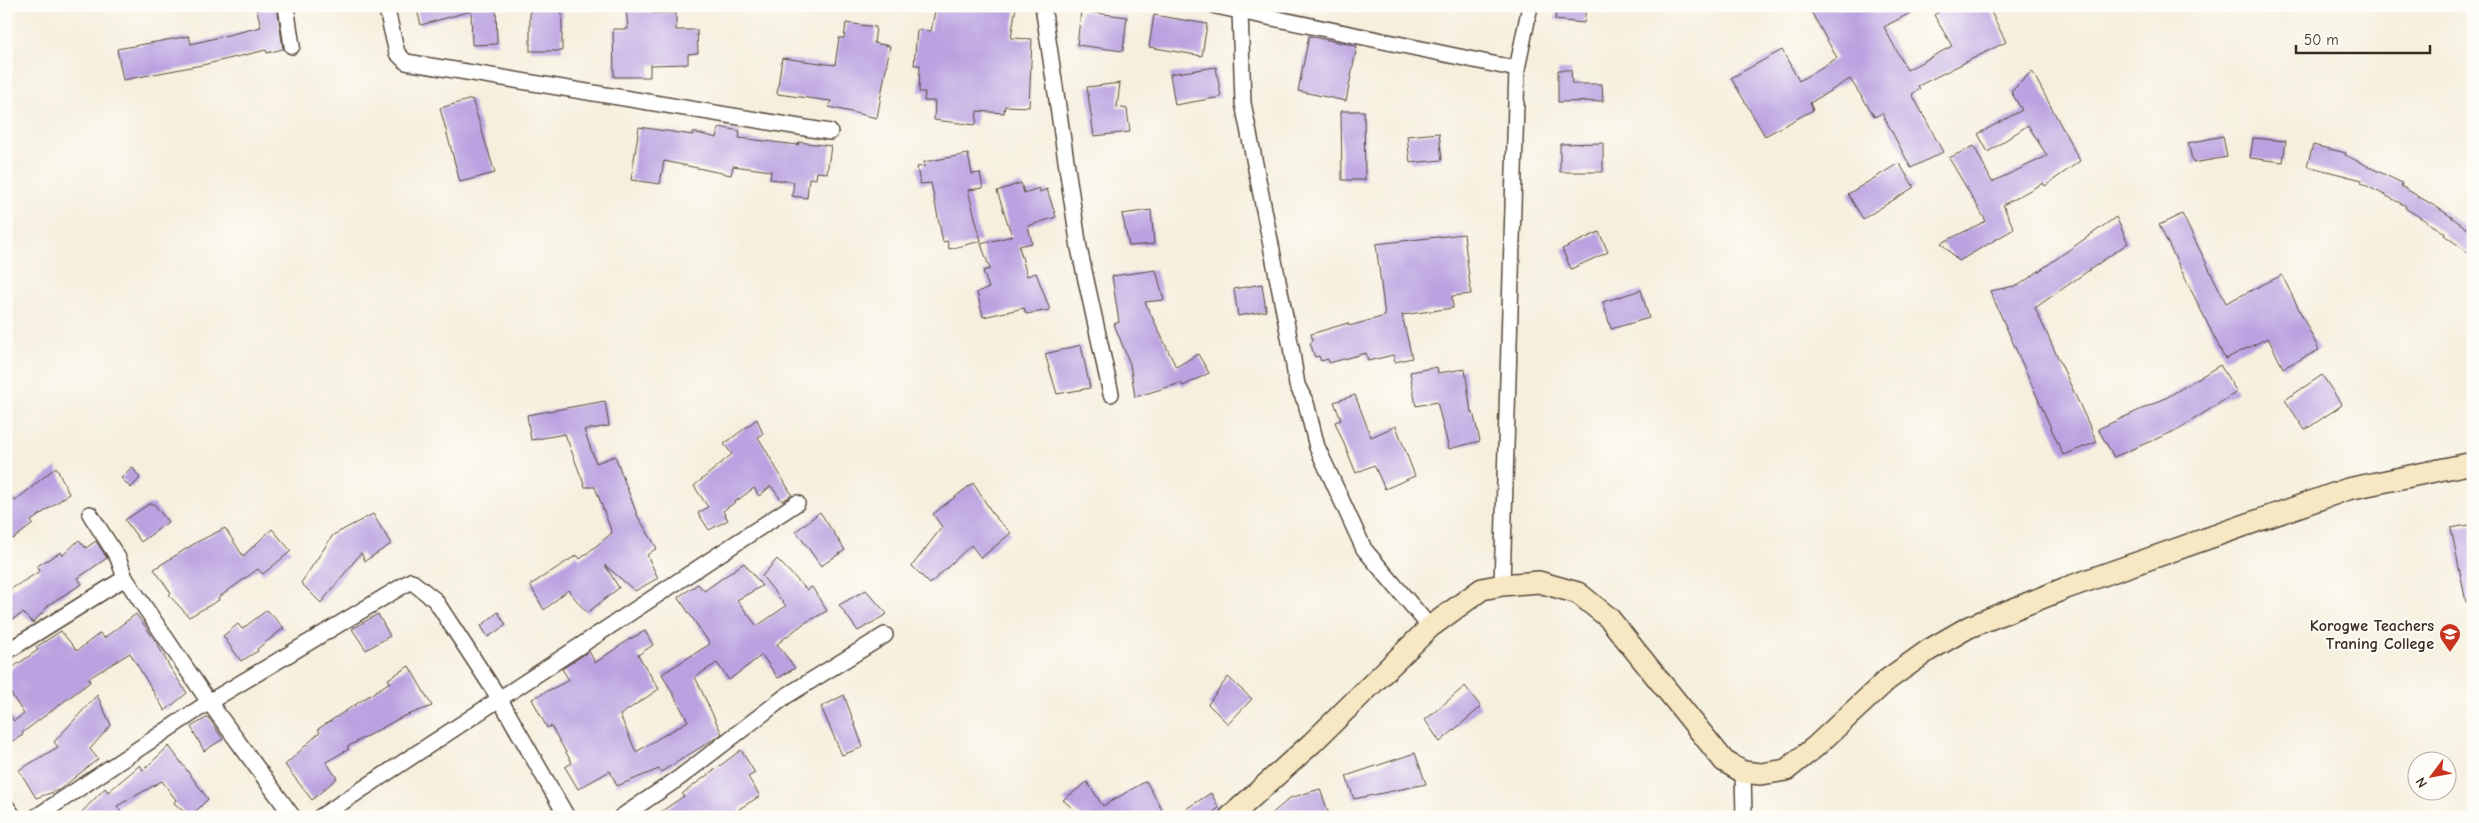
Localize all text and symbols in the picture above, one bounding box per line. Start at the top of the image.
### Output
scale bar [2296,22,2430,54]
text: 50 m [2304,31,2339,49]
place label: Korogwe Teachers Traning College [2310,617,2434,653]
school or university icon: Korogwe Teachers Traning College [2438,622,2462,653]
north arrow [2406,750,2456,800]
text: N [2412,774,2431,791]

